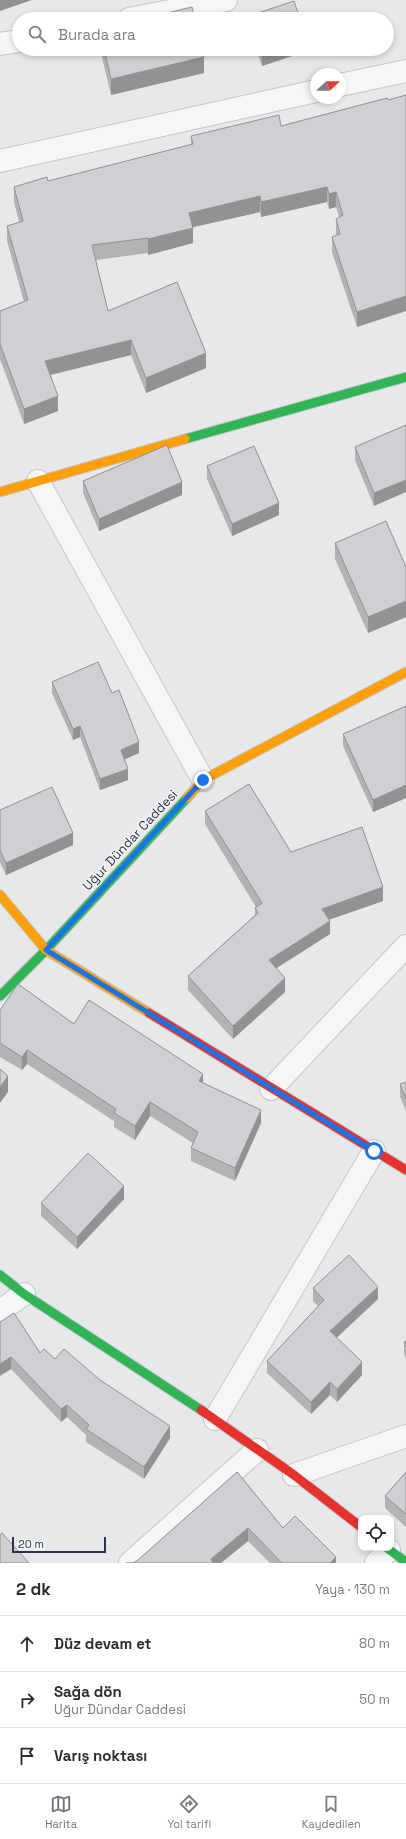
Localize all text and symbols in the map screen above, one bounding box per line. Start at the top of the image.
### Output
search box [12,12,394,56]
icon: search [26,23,48,45]
text: Burada ara [58,25,136,44]
north arrow [310,68,346,104]
route end [194,771,212,789]
street label: Uğur Dündar Caddesi [79,786,181,894]
route start [365,1142,383,1160]
map controls [358,1515,394,1551]
button: locate [358,1515,394,1551]
scale bar [12,1535,106,1554]
text: 20 m [18,1537,44,1551]
text: 2 dk [16,1578,51,1600]
text: Yaya · 130 m [315,1581,390,1598]
icon: ahead [16,1633,38,1655]
text: Düz devam et [54,1634,151,1653]
text: 80 m [359,1635,390,1652]
text: Sağa dön [54,1682,122,1701]
icon: right [16,1689,38,1711]
text: 50 m [359,1691,390,1708]
text: Uğur Dündar Caddesi [54,1701,186,1718]
icon: arrive [16,1745,38,1767]
text: Varış noktası [54,1746,147,1765]
tab: Harita [45,1793,77,1831]
tab: Yol tarifi [167,1793,211,1831]
tab: Kaydedilen [302,1793,361,1831]

